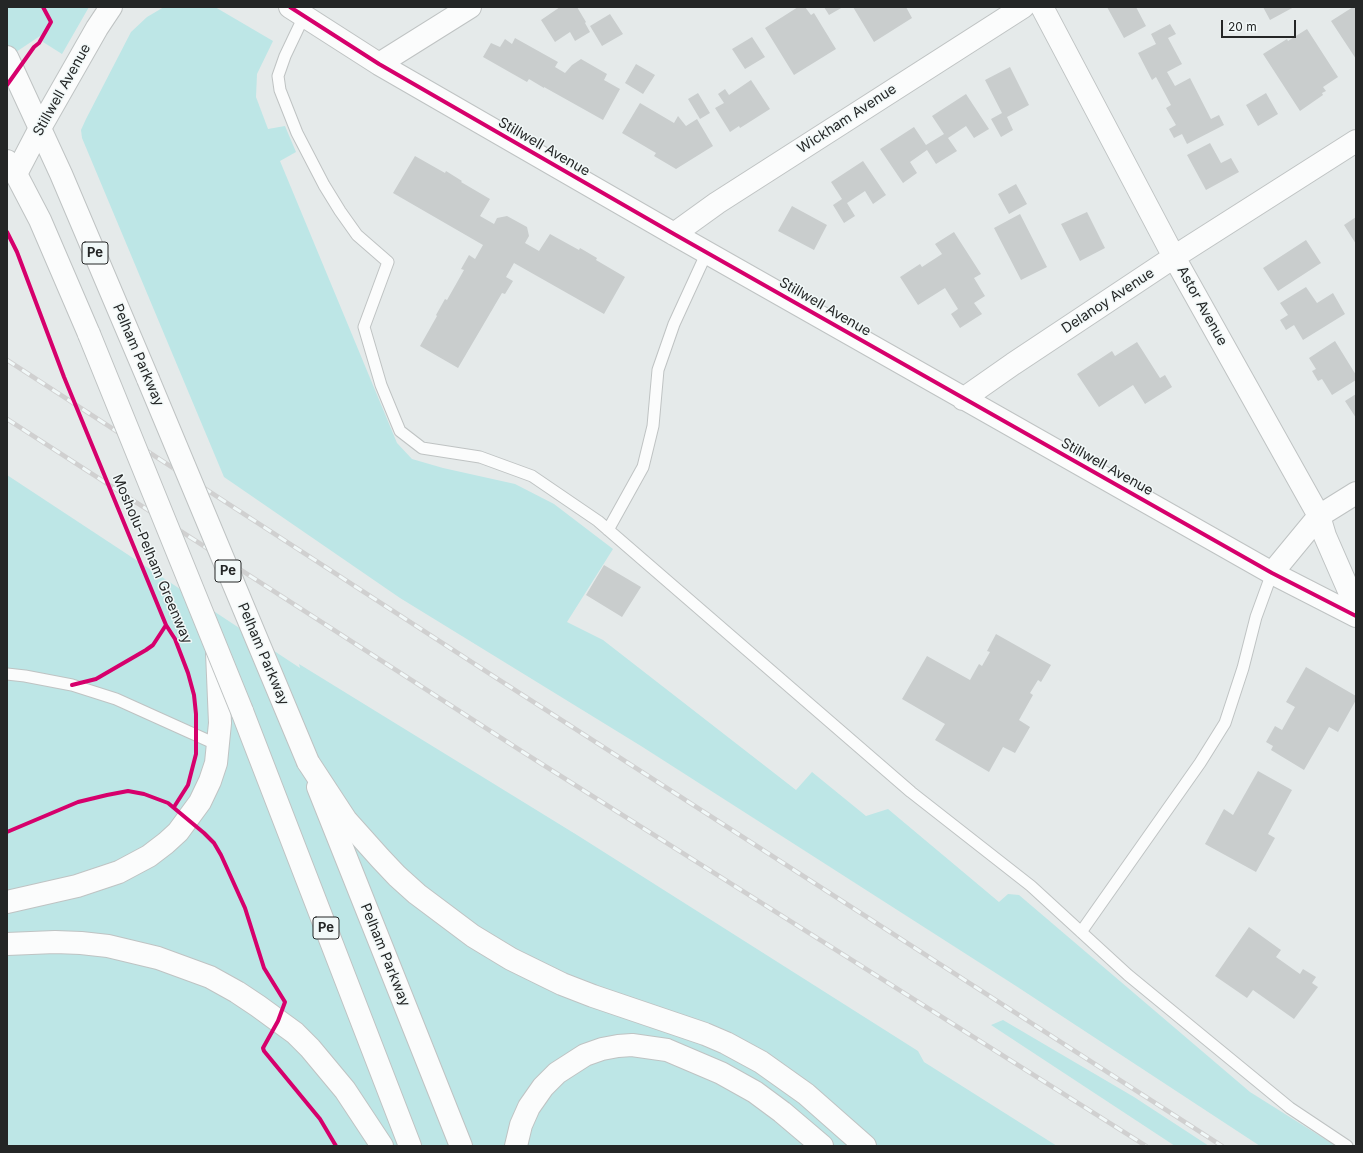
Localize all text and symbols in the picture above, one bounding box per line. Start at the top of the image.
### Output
scale bar [1223,12,1298,38]
text: 20 m [1228,19,1257,34]
street label: Stillwell Avenue [30,41,94,139]
street label: Wickham Avenue [794,81,900,157]
street label: Stillwell Avenue [495,114,593,180]
road number: Pe [82,242,108,264]
street label: Astor Avenue [1173,263,1231,349]
street label: Delanoy Avenue [1059,265,1157,337]
street label: Stillwell Avenue [776,274,874,340]
street label: Pelham Parkway [109,301,167,409]
street label: Stillwell Avenue [1058,435,1156,499]
street label: Mosholu-Pelham Greenway [109,472,195,646]
road number: Pe [215,560,241,582]
street label: Pelham Parkway [234,600,292,708]
street label: Pelham Parkway [357,901,413,1009]
road number: Pe [313,917,339,939]

